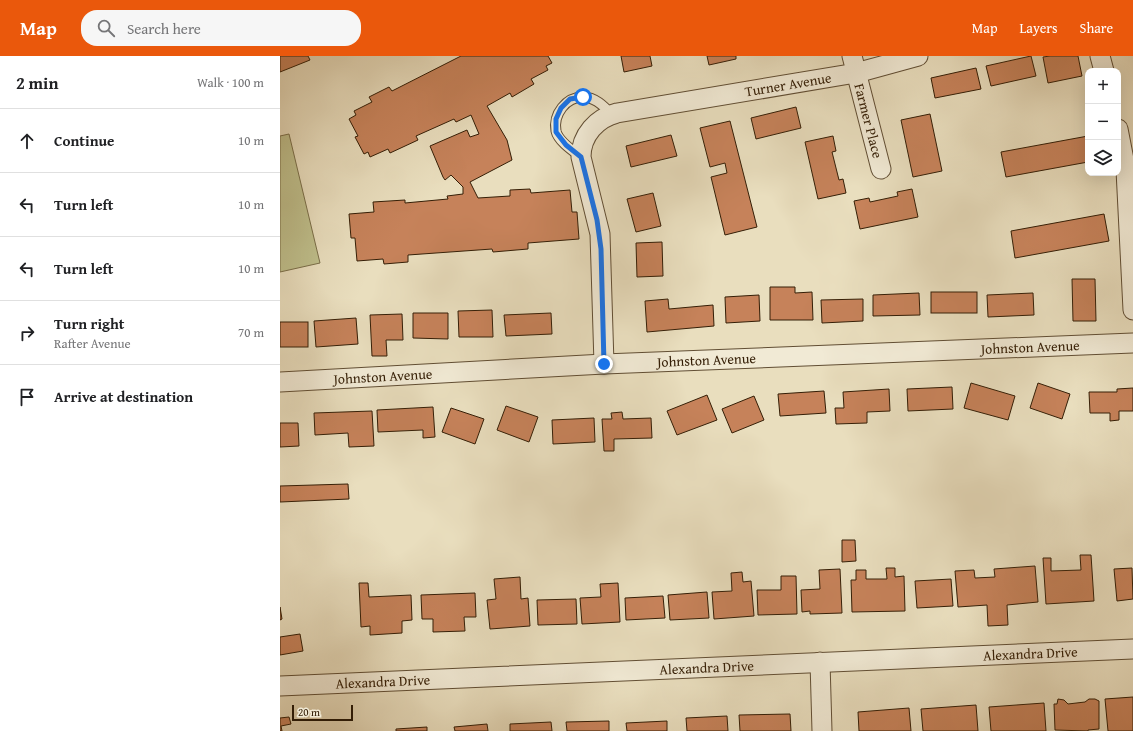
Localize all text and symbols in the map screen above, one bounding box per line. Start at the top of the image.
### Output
search box [81,10,361,46]
text: Map [20,14,57,42]
icon: search [95,17,117,39]
text: Search here [127,18,201,39]
text: Map [972,18,998,38]
text: Layers [1020,18,1058,38]
text: Share [1080,18,1113,38]
street label: Turner Avenue [743,67,833,101]
map controls [1085,68,1121,176]
button: + [1085,68,1121,104]
text: 2 min [16,70,58,95]
text: Walk · 100 m [197,73,264,92]
street label: Farmer Place [849,81,888,161]
route start [574,88,592,106]
button: − [1085,104,1121,140]
icon: ahead [16,130,38,152]
text: Continue [54,130,115,151]
text: 10 m [238,131,264,150]
button: layers [1085,140,1121,176]
icon: left [16,194,38,216]
text: Turn left [54,194,113,215]
text: 10 m [238,195,264,214]
icon: left [16,258,38,280]
text: Turn left [54,258,113,279]
text: 10 m [238,259,264,278]
text: Turn right [54,313,125,334]
icon: right [16,322,38,344]
text: 70 m [238,323,264,342]
text: Rafter Avenue [54,334,131,353]
street label: Johnston Avenue [978,335,1080,359]
street label: Johnston Avenue [655,348,757,372]
route end [595,355,613,373]
street label: Johnston Avenue [331,364,433,389]
icon: arrive [16,386,38,408]
text: Arrive at destination [54,386,193,407]
street label: Alexandra Drive [983,641,1078,665]
street label: Alexandra Drive [659,655,755,680]
street label: Alexandra Drive [335,669,431,694]
scale bar [292,703,353,722]
text: 20 m [298,704,320,720]

